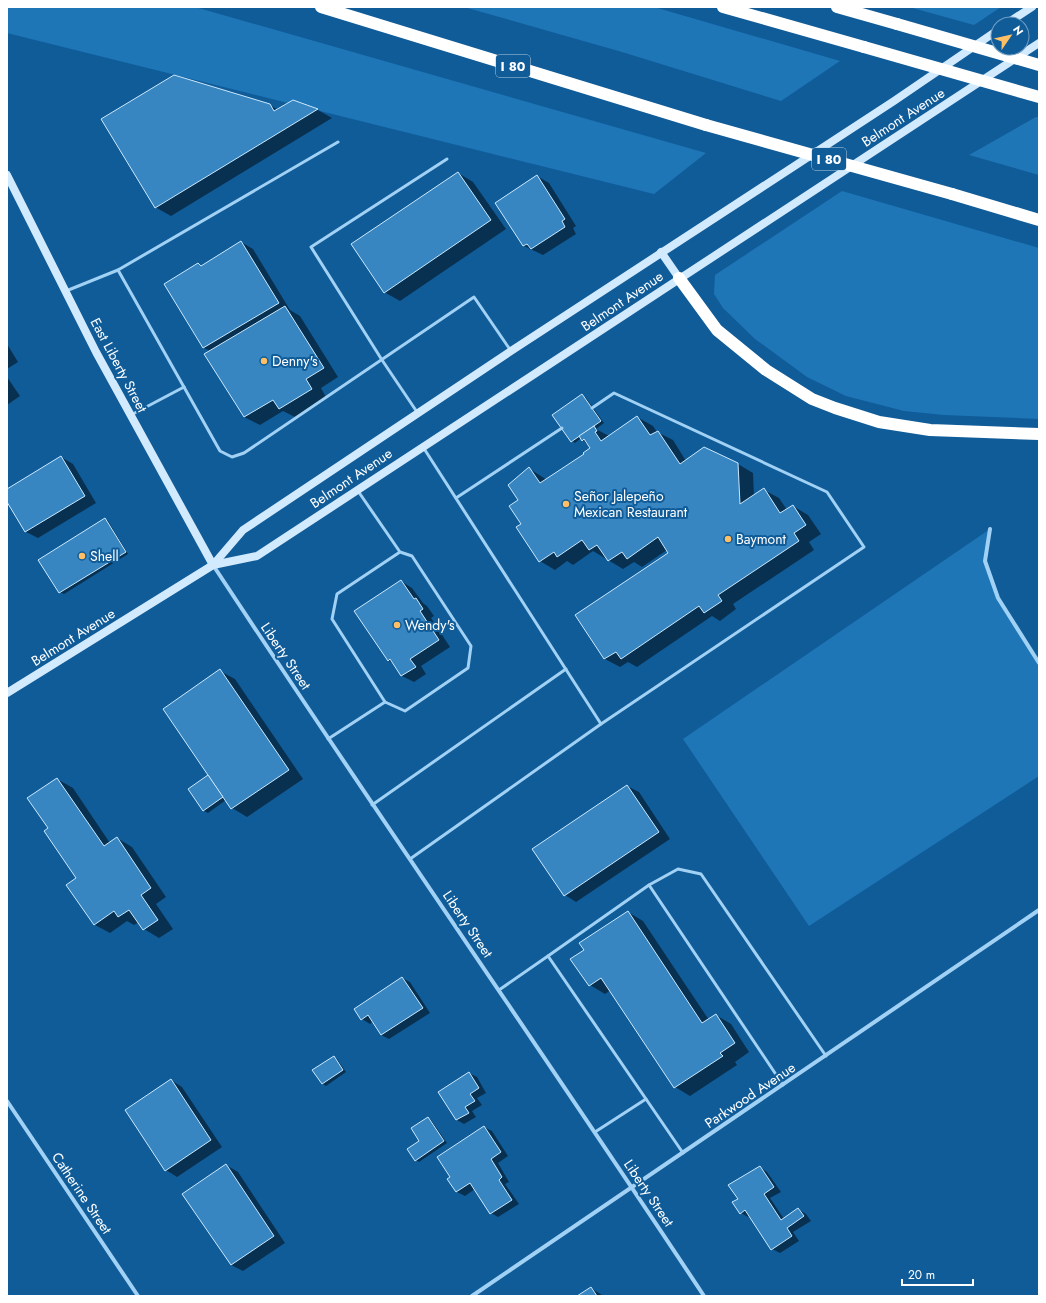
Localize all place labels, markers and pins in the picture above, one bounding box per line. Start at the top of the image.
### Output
place label: Denny's [272,351,318,371]
marker: Denny's [259,356,269,366]
place label: Señor Jalepeño Mexican Restaurant [574,486,688,522]
marker: Señor Jalepeño Mexican Restaurant [561,499,571,509]
place label: Baymont [736,529,787,549]
marker: Baymont [723,534,733,544]
place label: Shell [90,546,119,566]
marker: Shell [77,551,87,561]
place label: Wendy's [405,615,455,635]
marker: Wendy's [392,620,402,630]

